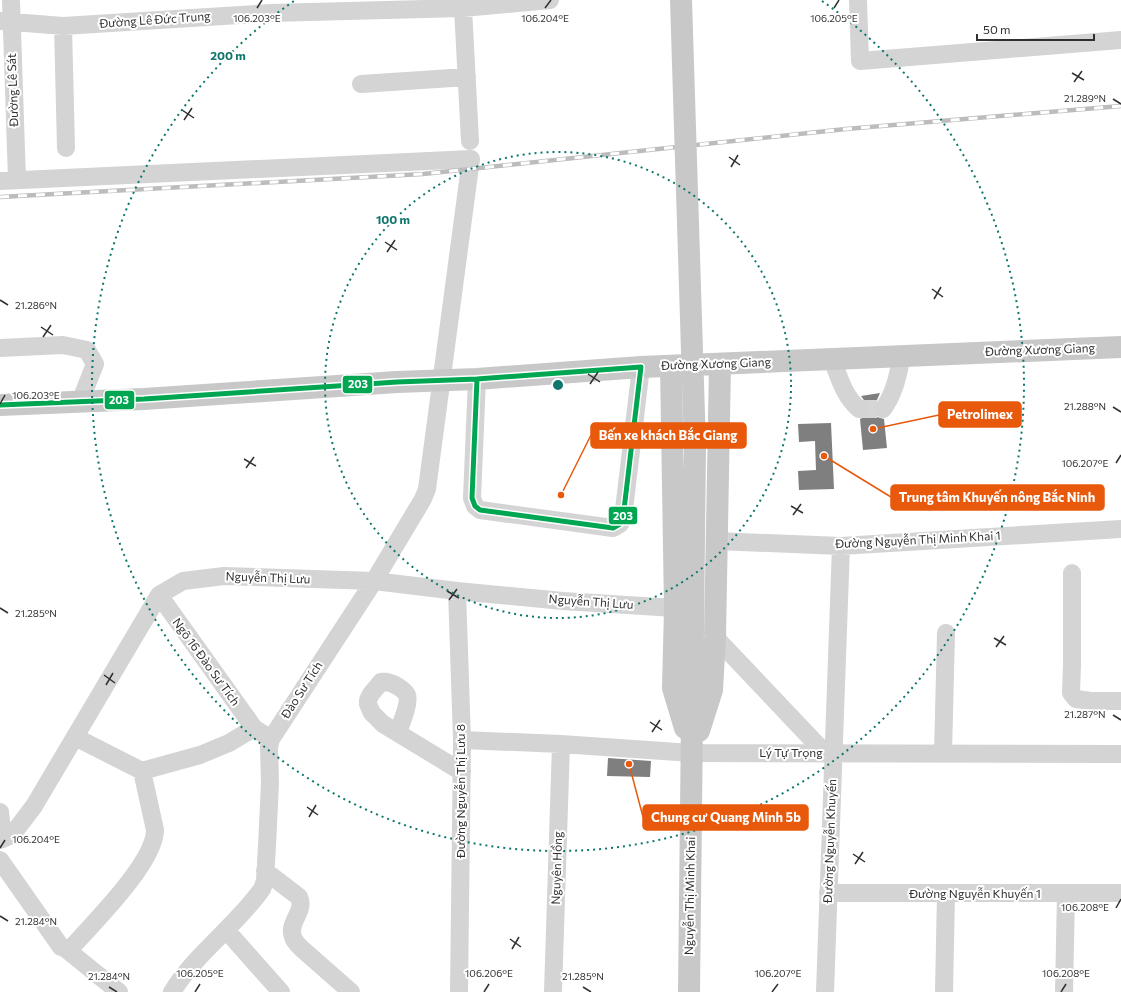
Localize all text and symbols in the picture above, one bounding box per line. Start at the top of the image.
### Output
street label: Đường Lê Đức Trung [98,8,211,30]
text: 106.203°E [233,12,281,24]
text: 106.204°E [521,12,569,24]
text: 106.205°E [810,12,858,24]
scale bar [977,16,1094,42]
text: 50 m [983,22,1011,36]
text: 200 m [210,48,246,62]
street label: Đường Lê Sát [4,53,20,128]
text: 21.289°N [1064,92,1106,104]
text: 100 m [376,212,410,226]
text: 21.286°N [15,299,57,311]
street label: Đường Xương Giang [984,340,1096,358]
street label: Đường Xương Giang [660,354,772,372]
line badge: 203 [342,375,373,394]
text: 203 [348,377,368,390]
centre of rings [551,378,565,392]
text: 106.203°E [12,389,60,401]
line badge: 203 [104,390,135,410]
text: 203 [109,393,129,406]
text: 21.288°N [1064,400,1106,412]
callout: Petrolimex [939,402,1021,427]
text: Petrolimex [947,406,1014,422]
callout: Bến xe khách Bắc Giang [591,423,746,448]
text: Bến xe khách Bắc Giang [599,427,737,443]
text: 106.207°E [1061,457,1109,469]
callout: Trung tâm Khuyến nông Bắc Ninh [891,485,1104,510]
text: Trung tâm Khuyến nông Bắc Ninh [899,489,1095,505]
line badge: 203 [608,506,638,525]
text: 203 [613,509,633,522]
street label: Đường Nguyễn Thị Minh Khai 1 [834,528,1001,550]
street label: Nguyễn Thị Lưu [225,569,311,585]
street label: Nguyễn Thị Lưu [548,591,634,611]
text: 21.285°N [15,607,57,619]
street label: Ngõ 16 Đào Sư Tích [170,615,243,708]
street label: Đào Sư Tích [277,658,325,721]
text: 21.287°N [1064,708,1106,720]
street label: Đường Nguyễn Thị Lưu 8 [453,724,467,859]
street label: Lý Tự Trọng [759,745,823,759]
street label: Đường Nguyễn Khuyến [820,779,838,904]
callout: Chung cư Quang Minh 5b [643,805,808,830]
text: Chung cư Quang Minh 5b [651,809,801,825]
street label: Nguyên Hồng [548,831,564,905]
text: 106.204°E [12,833,60,845]
street label: Nguyễn Thị Minh Khai [681,837,697,955]
street label: Đường Nguyễn Khuyến 1 [908,886,1041,900]
text: 106.208°E [1061,901,1109,913]
text: 21.284°N [15,915,57,927]
text: 106.205°E [176,967,224,979]
text: 106.206°E [465,967,513,979]
text: 106.207°E [754,967,802,979]
text: 106.208°E [1042,967,1090,979]
text: 21.284°N [88,970,130,982]
text: 21.285°N [562,970,604,982]

